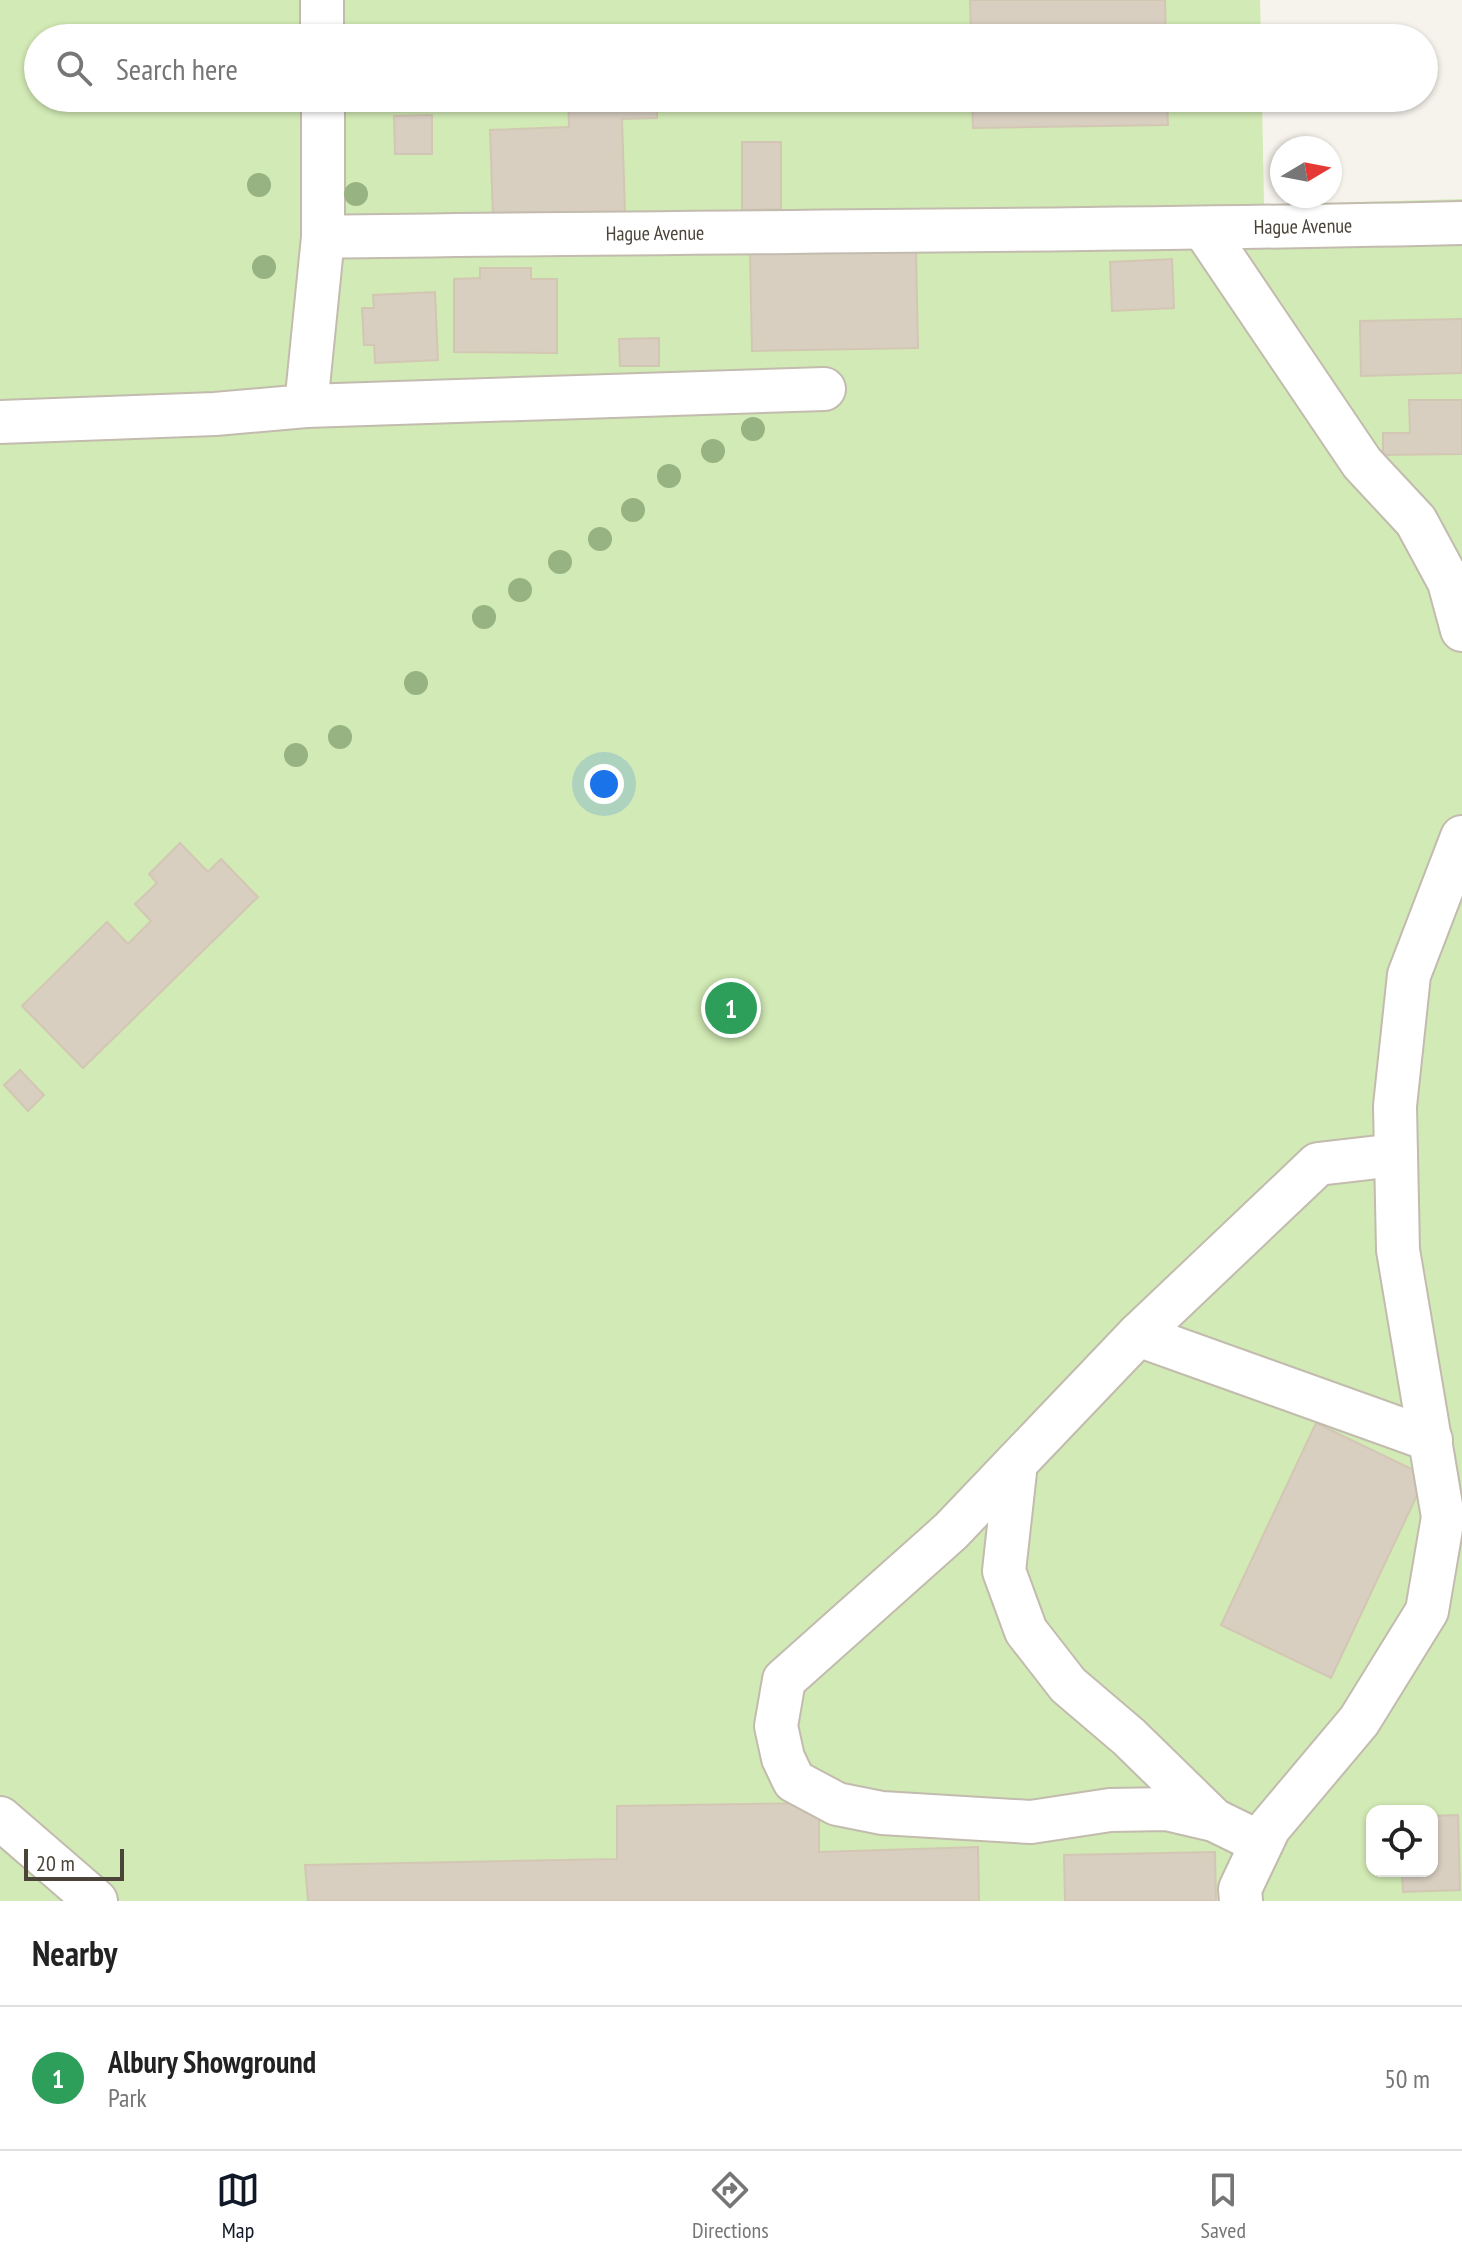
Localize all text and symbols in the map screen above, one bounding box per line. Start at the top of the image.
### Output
search box [24,24,1438,112]
icon: search [52,46,96,90]
text: Search here [116,49,238,88]
north arrow [1270,136,1342,208]
street label: Hague Avenue [1253,212,1352,240]
street label: Hague Avenue [606,220,704,247]
your location [584,764,624,804]
pin: 1 [705,978,757,1038]
map controls [1366,1805,1438,1877]
button: locate [1366,1805,1438,1877]
scale bar [24,1845,124,1881]
text: 20 m [36,1849,75,1877]
text: Nearby [32,1931,117,1975]
text: Albury Showground [108,2042,316,2081]
text: 1 [52,2062,64,2095]
text: 50 m [1384,2062,1430,2095]
text: Park [108,2081,147,2114]
tab: Map [216,2168,260,2244]
tab: Directions [692,2168,769,2244]
tab: Saved [1201,2168,1246,2244]

